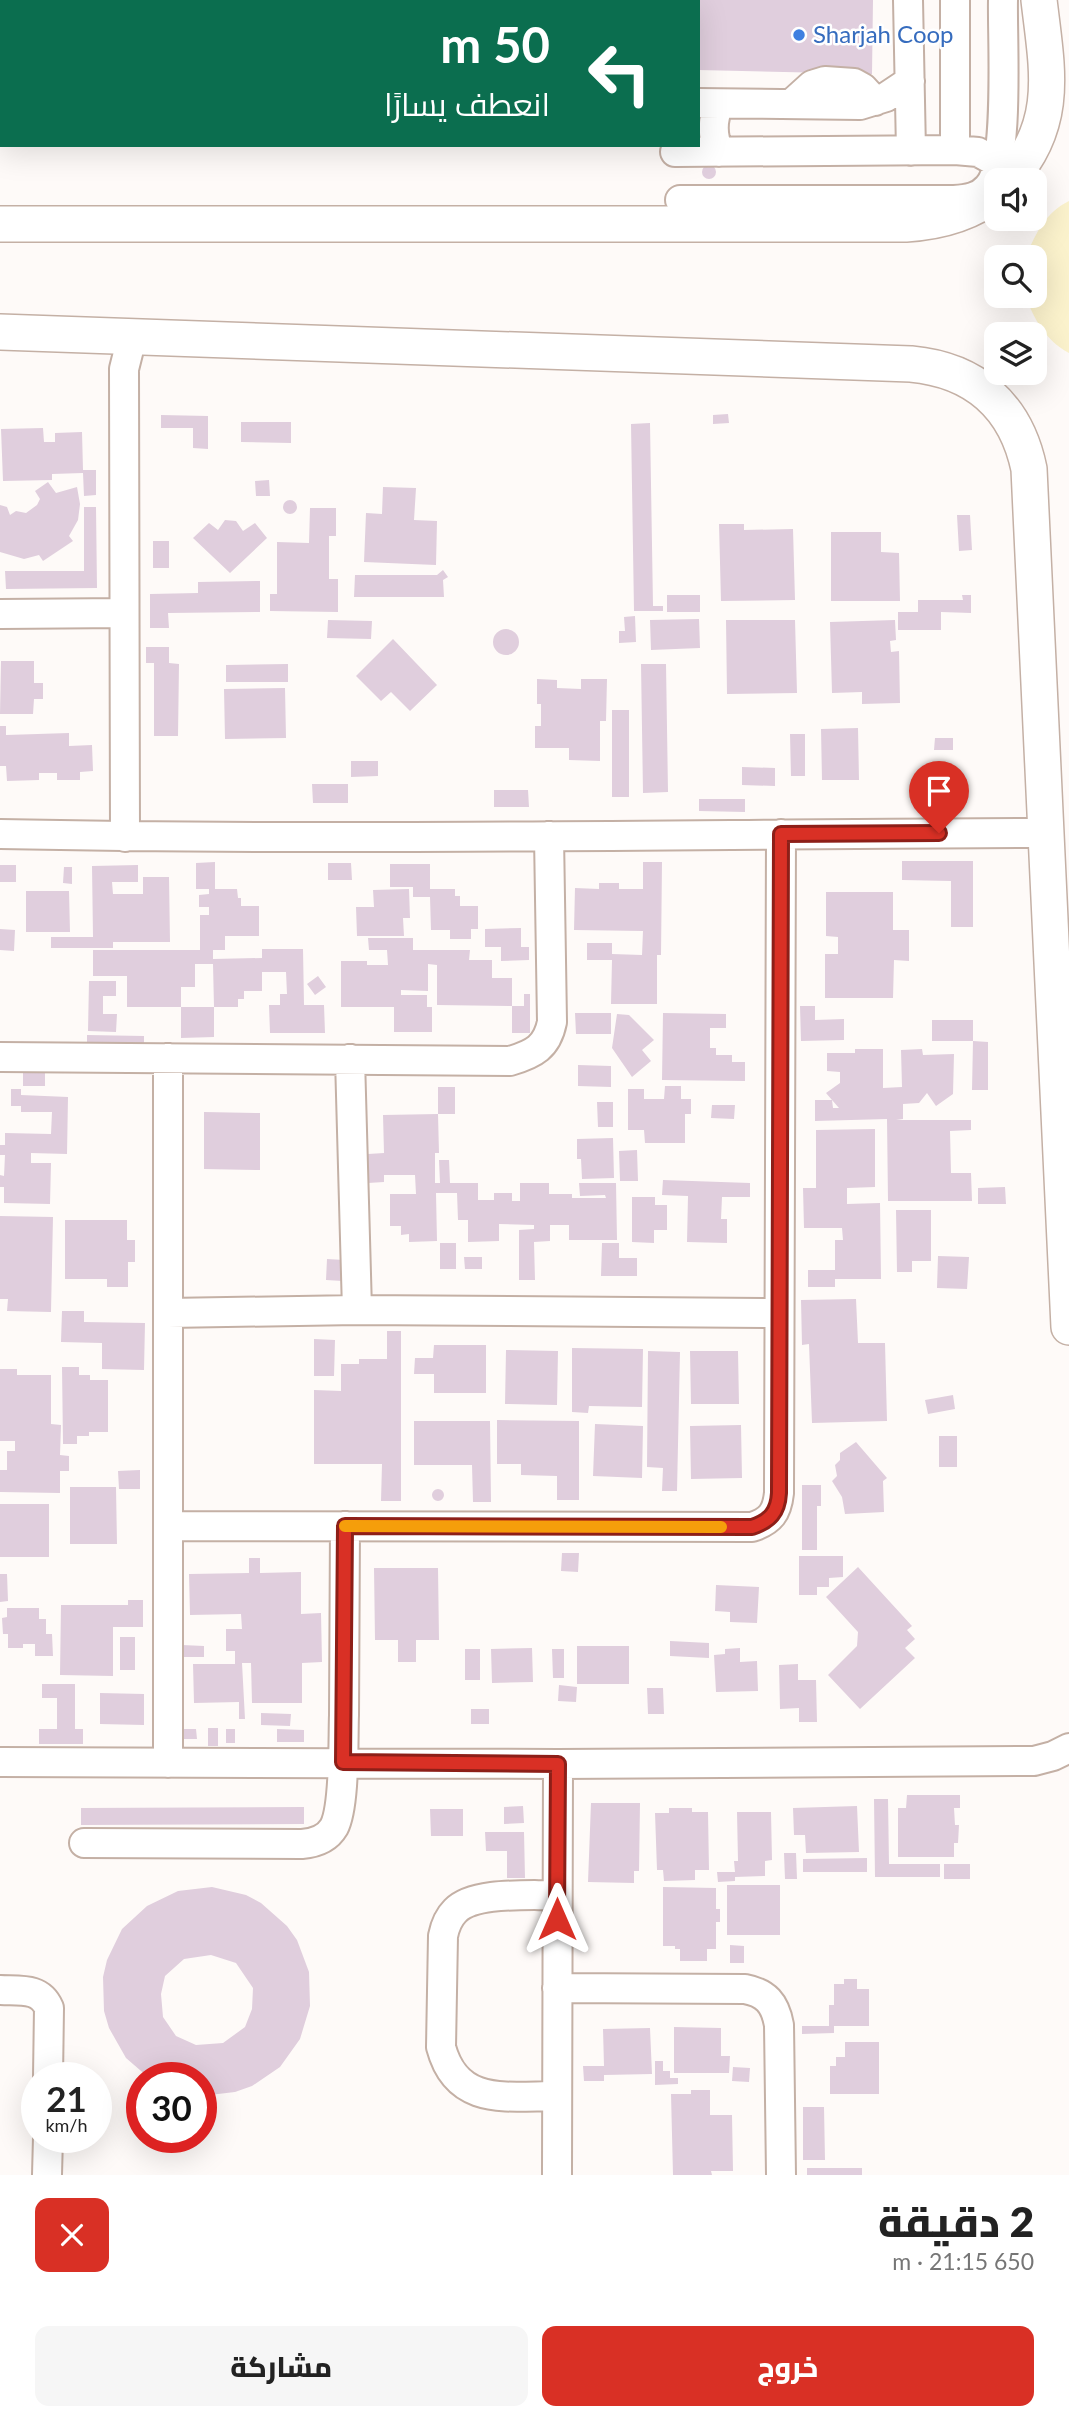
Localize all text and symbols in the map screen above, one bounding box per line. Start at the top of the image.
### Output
text: 50 m [440,15,550,73]
place label: Sharjah Coop [813,19,954,48]
marker: Sharjah Coop [791,27,807,43]
icon: left [574,28,665,119]
text: انعطف يسارًا [384,84,550,123]
map controls [984,168,1047,385]
button: sound [984,168,1047,231]
button: search [984,245,1047,308]
button: layers [984,322,1047,385]
pin [909,761,969,833]
icon: arrive [920,772,958,810]
position arrow [520,1882,594,1956]
speed limit sign: 30 [126,2062,217,2153]
text: 21 [46,2077,87,2119]
text: km/h [45,2114,88,2136]
text: 2 دقيقة [878,2196,1034,2246]
button: close [35,2198,109,2272]
text: 650 m · 21:15 [892,2247,1034,2275]
button: مشاركة [35,2326,528,2406]
button: خروج [542,2326,1034,2406]

